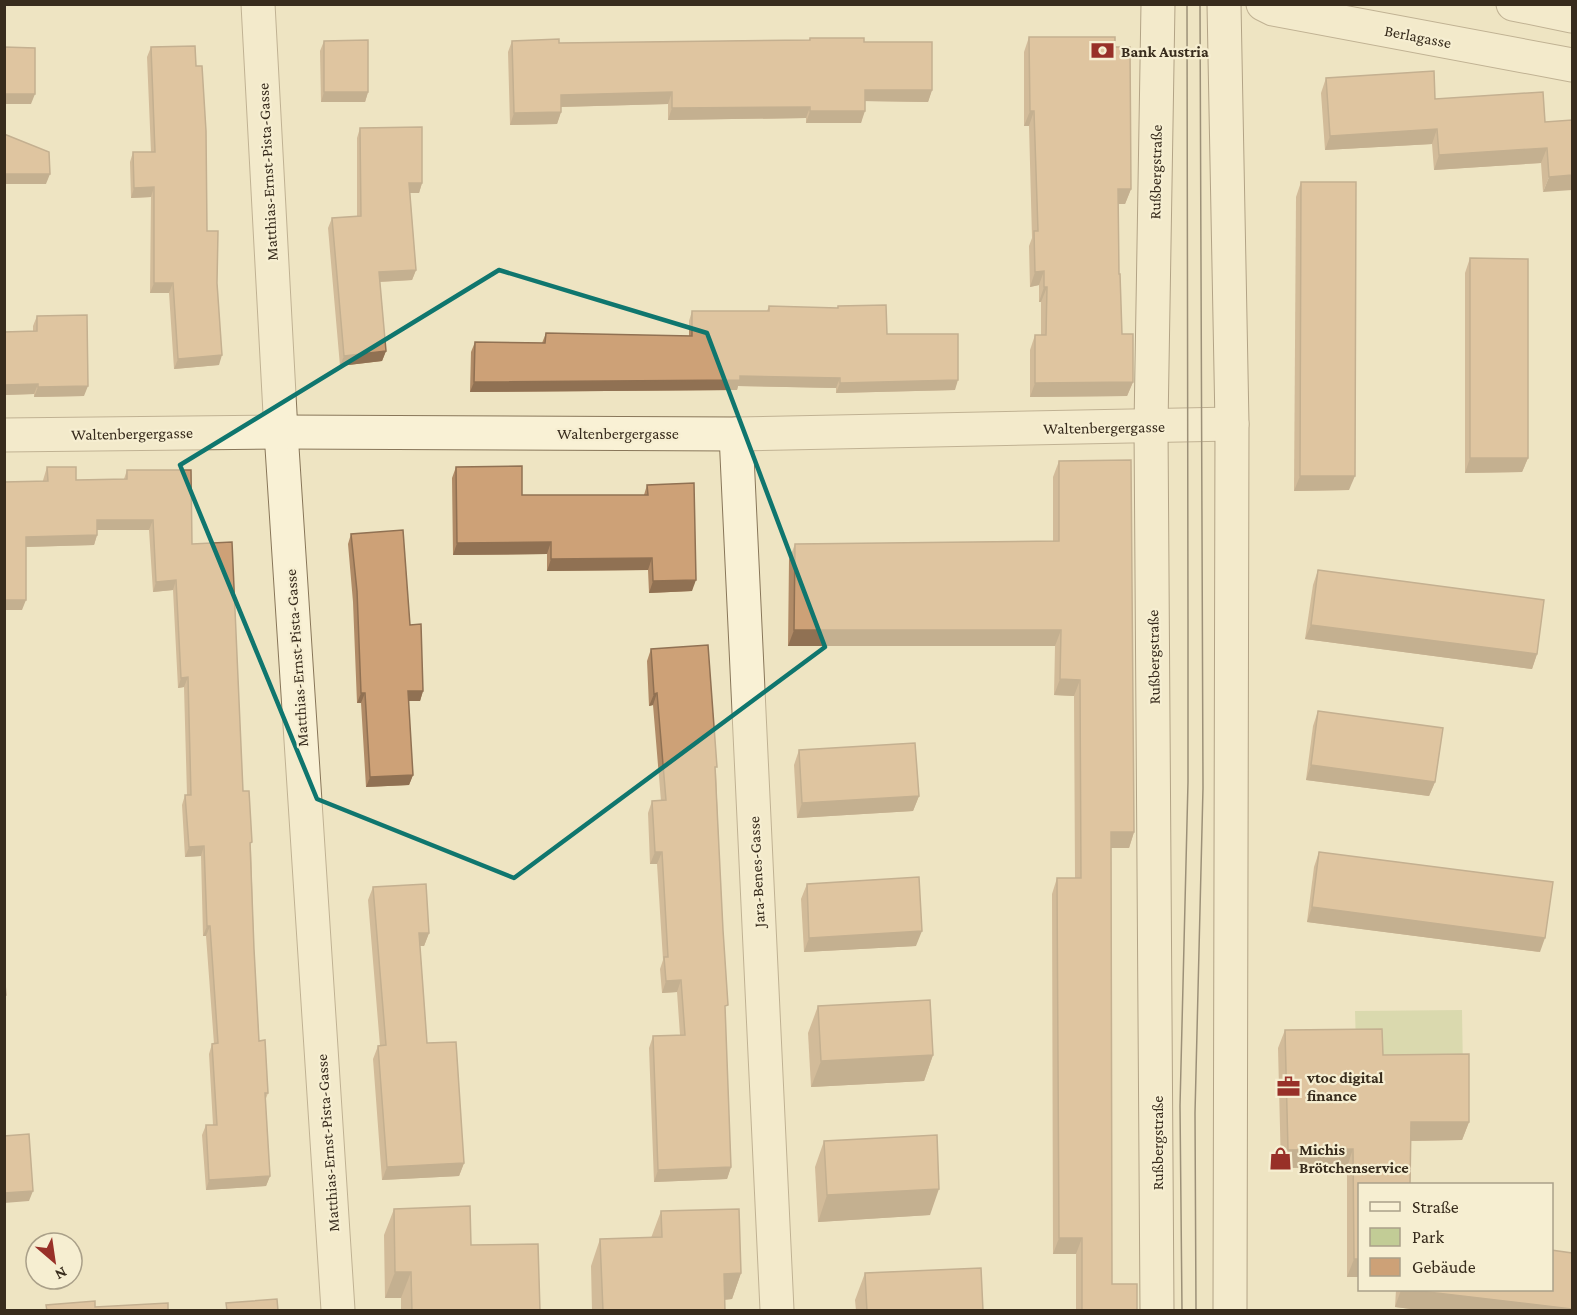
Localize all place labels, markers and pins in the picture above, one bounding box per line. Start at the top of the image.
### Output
bank icon: Bank Austria [1090,38,1116,64]
place label: Bank Austria [1121,43,1209,60]
place label: vtoc digital finance [1306,1069,1384,1104]
office icon: vtoc digital finance [1276,1073,1302,1099]
place label: Michis Brötchenservice [1299,1141,1409,1176]
shop icon: Michis Brötchenservice [1268,1145,1294,1171]

